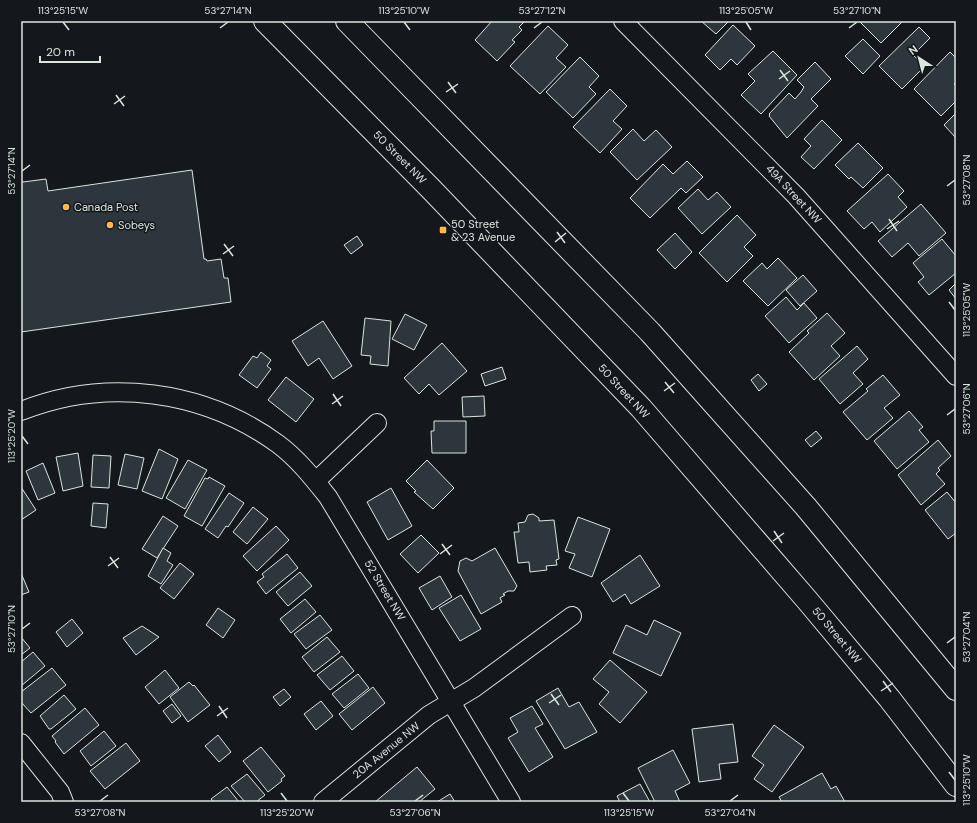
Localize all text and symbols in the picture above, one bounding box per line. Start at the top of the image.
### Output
text: 113°25'15"W [38,4,89,17]
text: 53°27'14"N [204,4,252,17]
text: 113°25'10"W [378,4,430,17]
text: 53°27'12"N [519,4,566,17]
text: 113°25'05"W [719,4,773,17]
text: 53°27'10"N [833,4,881,17]
scale bar [40,38,100,64]
north arrow [899,38,939,78]
text: N [906,42,920,58]
text: 20 m [46,44,75,60]
street label: 50 Street NW [370,127,430,187]
text: 53°27'14"N [5,147,18,195]
text: 53°27'08"N [960,154,973,206]
street label: 49A Street NW [763,162,825,227]
place label: Canada Post [74,200,138,214]
marker: Canada Post [61,202,71,212]
place label: 50 Street & 23 Avenue [451,217,515,244]
place label: Sobeys [118,218,155,232]
marker: Sobeys [105,220,115,230]
marker: 50 Street & 23 Avenue [438,225,448,235]
text: 113°25'05"W [960,283,973,337]
street label: 50 Street NW [595,361,653,421]
text: 53°27'06"N [960,383,973,435]
text: 113°25'20"W [5,409,18,463]
street label: 52 Street NW [361,557,409,623]
street label: 50 Street NW [809,604,865,666]
text: 53°27'10"N [5,605,18,653]
text: 53°27'04"N [960,611,973,663]
street label: 20A Avenue NW [350,719,423,781]
text: 113°25'10"W [960,754,973,806]
text: 53°27'08"N [75,806,126,819]
text: 113°25'20"W [260,806,314,819]
text: 53°27'06"N [389,806,441,819]
text: 113°25'15"W [604,806,655,819]
text: 53°27'04"N [705,806,756,819]

